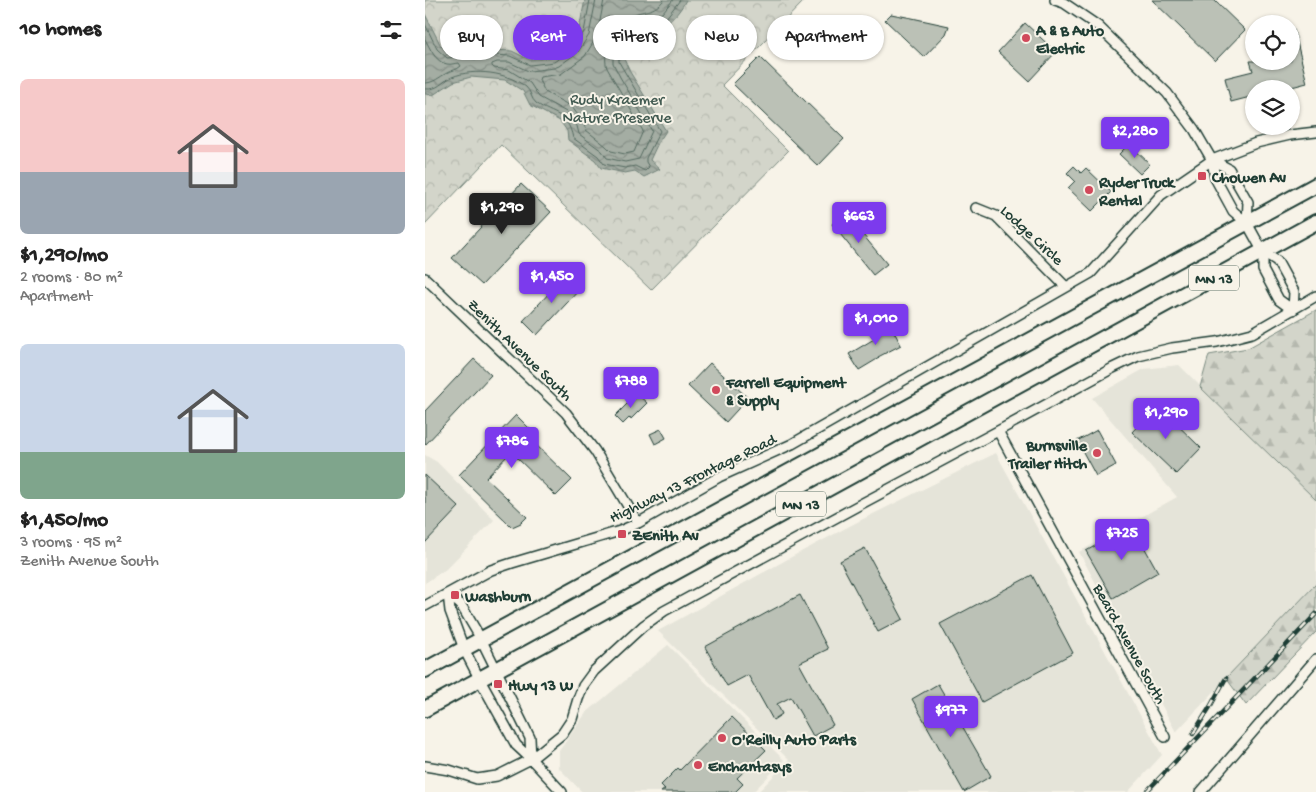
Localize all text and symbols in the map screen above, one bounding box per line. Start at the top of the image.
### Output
chip: Buy [440,15,503,60]
chip: Rent [513,15,583,60]
chip: Filters [593,15,676,60]
chip: New [686,15,757,60]
chip: Apartment [767,15,884,60]
map controls [1245,15,1300,135]
button: locate [1245,15,1300,70]
icon: filters [377,16,405,44]
text: 10 homes [20,18,101,43]
place label: A & B Auto Electric [1035,23,1105,60]
marker: A & B Auto Electric [1020,32,1032,44]
button: layers [1245,80,1300,135]
park label: Rudy Kraemer Nature Preserve [563,92,672,129]
icon: home [168,111,258,201]
pin: $2,280 [1094,116,1176,159]
text: $2,280 [1112,123,1158,142]
marker: Chowen Av [1196,170,1208,182]
place label: Chowen Av [1211,170,1286,189]
place label: Ryder Truck Rental [1098,175,1176,212]
marker: Ryder Truck Rental [1083,184,1095,196]
pin: $1,290 [461,192,543,235]
text: $1,290 [480,199,524,218]
pin: $663 [829,202,889,244]
street label: Lodge Circle [995,202,1067,271]
text: $663 [843,208,875,227]
text: $1,290/mo [20,244,108,269]
pin: $1,450 [511,262,593,304]
road number: MN 13 [1189,266,1239,290]
text: $1,450 [530,268,574,287]
text: 2 rooms · 80 m² [20,269,123,288]
text: Apartment [20,288,92,307]
street label: Zenith Avenue South [462,296,575,407]
pin: $1,010 [835,304,917,346]
text: $1,010 [854,310,898,329]
pin: $788 [601,366,661,409]
text: $788 [614,373,648,392]
place label: Farrell Equipment & Supply [725,375,847,412]
icon: home [168,376,258,466]
marker: Farrell Equipment & Supply [710,384,722,396]
pin: $1,290 [1125,398,1207,440]
text: $1,290 [1144,404,1188,423]
pin: $786 [482,426,542,469]
street label: Highway 13 Frontage Road [607,431,781,529]
text: $786 [496,433,528,452]
place label: Burnsville Trailer Hitch [1006,438,1088,475]
marker: Burnsville Trailer Hitch [1091,447,1103,459]
road number: MN 13 [776,492,826,516]
text: $1,450/mo [20,509,108,534]
pin: $725 [1092,518,1152,561]
text: $725 [1106,525,1138,544]
marker: ZEnith Av [616,528,628,540]
place label: ZEnith Av [632,528,699,547]
text: 3 rooms · 95 m² [20,534,122,553]
text: Zenith Avenue South [20,553,159,572]
street label: Beard Avenue South [1087,580,1169,708]
marker: Washburn [449,589,461,601]
place label: Washburn [464,589,532,608]
marker: Hwy 13 W [492,678,504,690]
place label: Hwy 13 W [508,678,574,697]
pin: $977 [921,696,981,738]
text: $977 [935,702,967,721]
marker: O'Reilly Auto Parts [716,732,728,744]
place label: O'Reilly Auto Parts [732,732,857,751]
marker: Enchantasys [692,759,704,771]
place label: Enchantasys [708,759,792,778]

